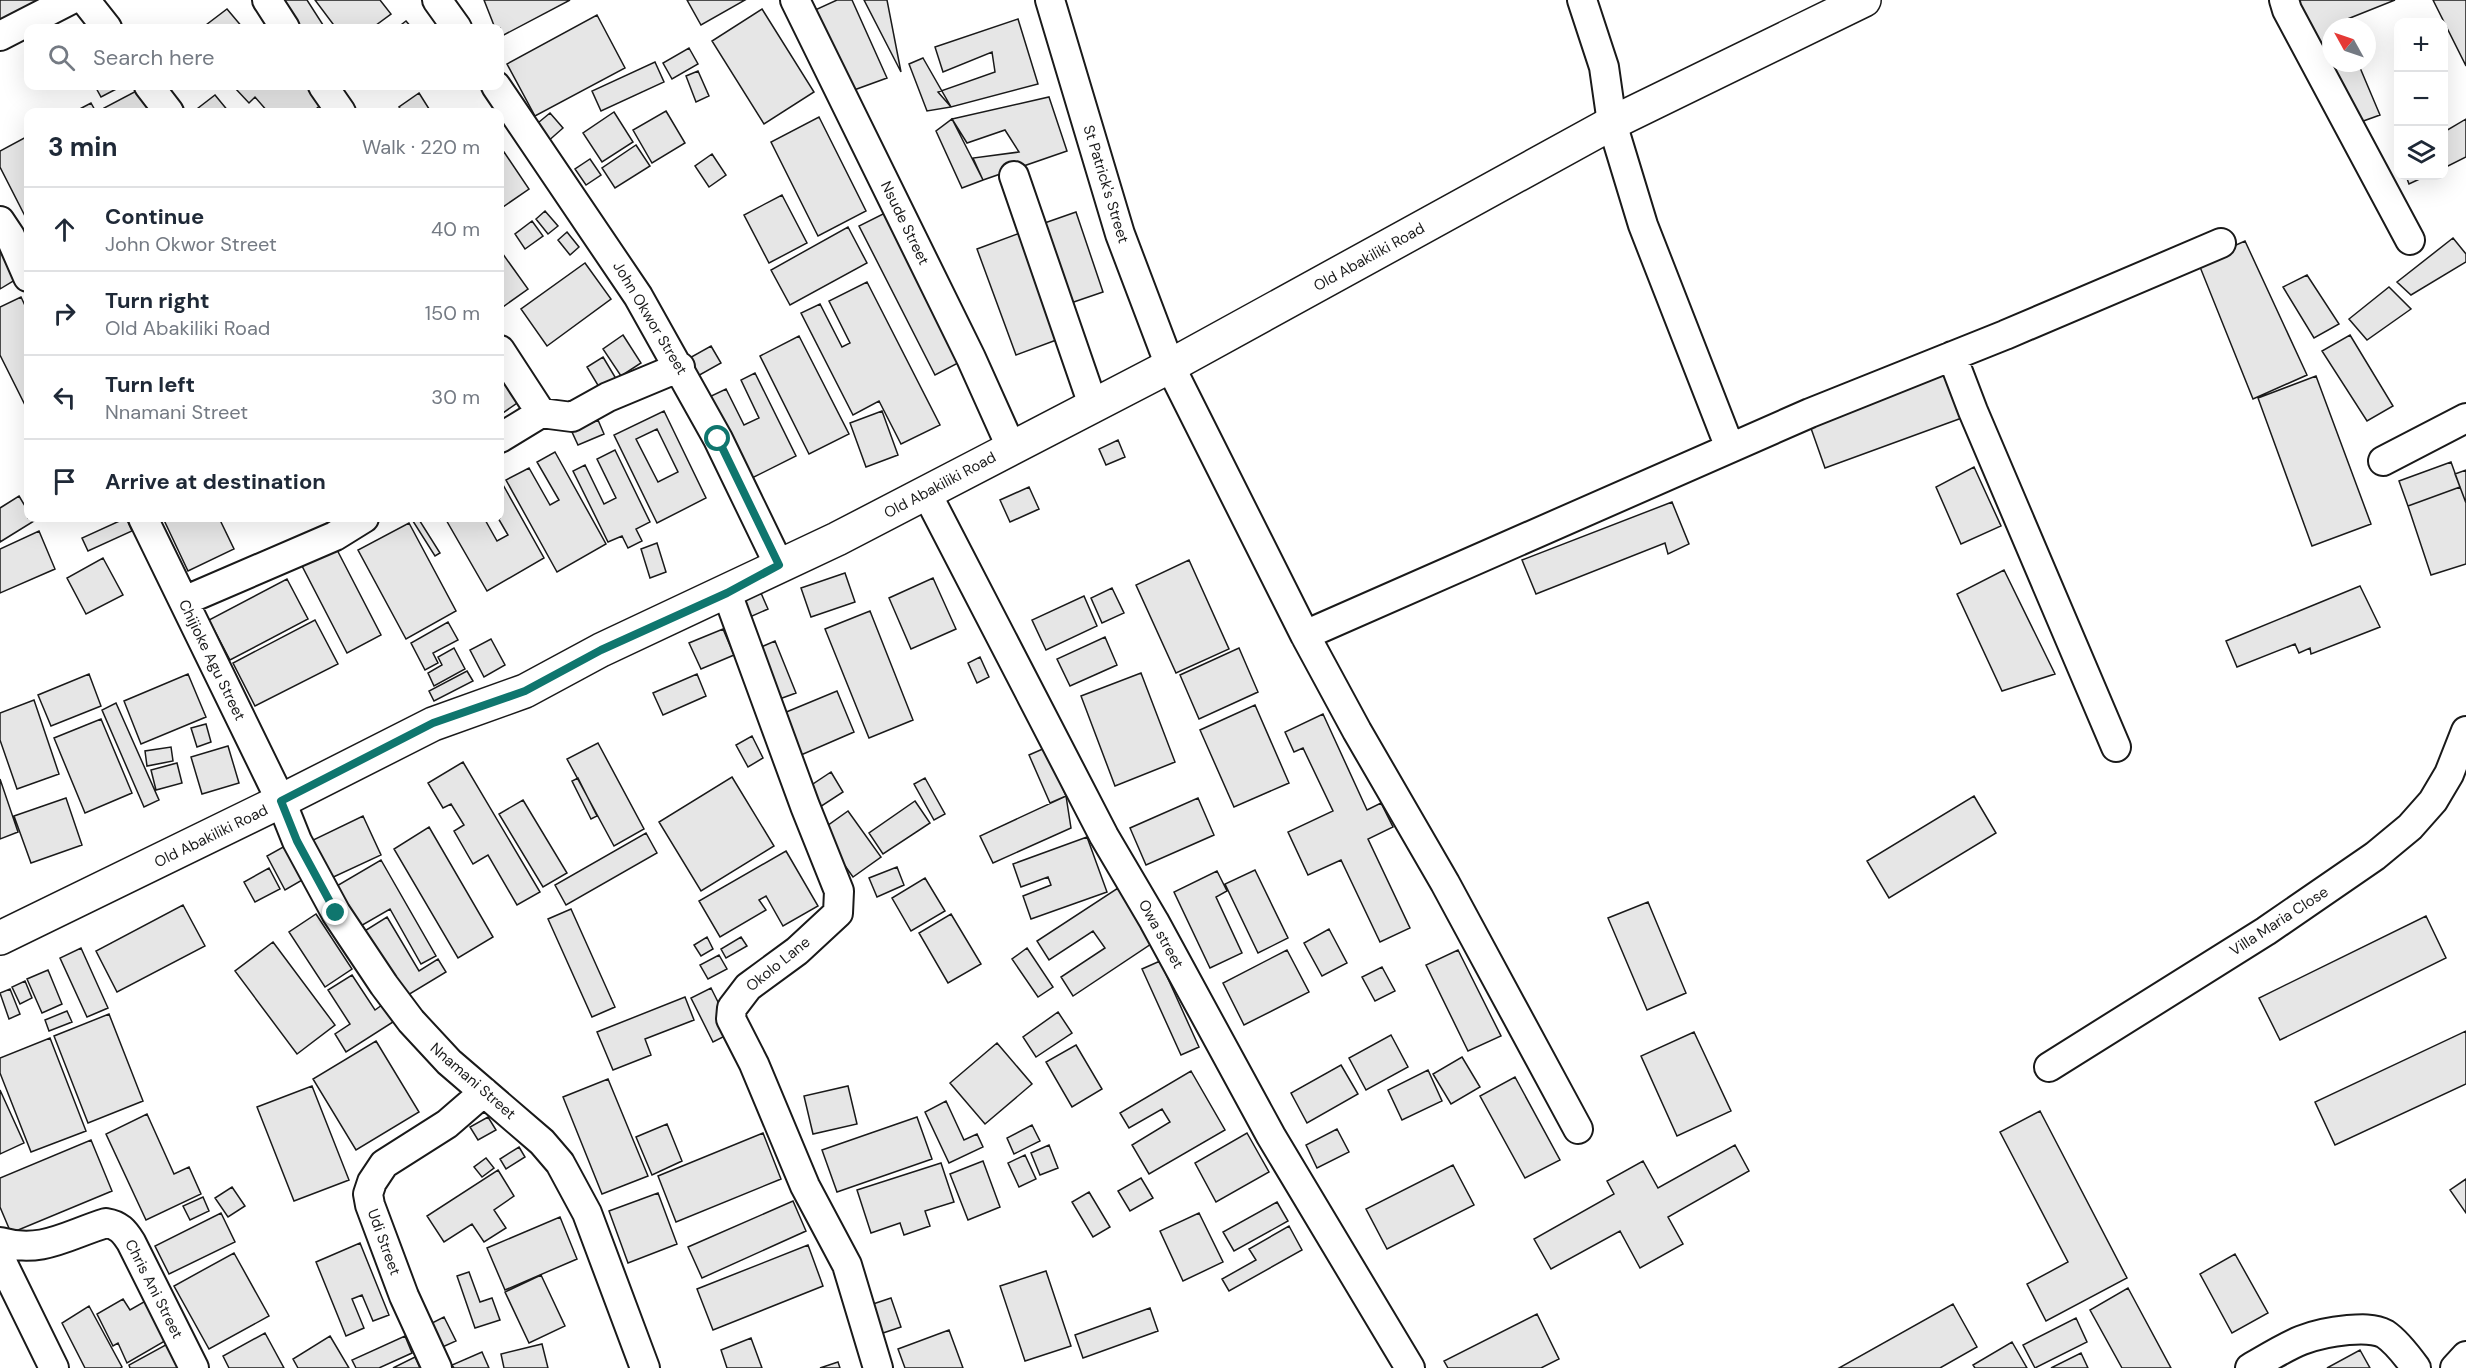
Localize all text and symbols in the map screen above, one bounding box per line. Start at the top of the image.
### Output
north arrow [2322,18,2376,72]
map controls [2394,18,2448,180]
button: + [2394,18,2448,72]
search box [24,24,504,90]
icon: search [45,41,78,74]
text: Search here [93,43,214,72]
button: − [2394,72,2448,126]
street label: St Patrick's Street [1079,123,1133,246]
button: layers [2394,126,2448,180]
text: 3 min [48,130,117,164]
text: Walk · 220 m [362,134,480,160]
street label: Nsude Street [876,178,934,268]
text: Continue [105,202,204,231]
icon: ahead [48,213,81,246]
text: 40 m [431,216,480,242]
street label: Old Abakiliki Road [1310,218,1428,296]
text: John Okwor Street [105,231,277,257]
street label: John Okwor Street [608,258,692,378]
text: Turn right [105,286,210,315]
icon: right [48,297,81,330]
text: 150 m [425,300,480,326]
text: Old Abakiliki Road [105,315,270,341]
text: Turn left [105,370,195,399]
icon: left [48,381,81,414]
text: 30 m [431,384,480,410]
text: Nnamani Street [105,399,248,425]
route start [704,425,730,451]
street label: Old Abakiliki Road [881,447,999,523]
icon: arrive [48,465,81,498]
text: Arrive at destination [105,467,326,496]
street label: Chijioke Agu Street [174,596,250,724]
street label: Old Abakiliki Road [151,800,271,872]
street label: Villa Maria Close [2226,882,2332,960]
street label: Owa street [1134,896,1188,972]
route end [322,899,348,925]
street label: Okolo Lane [742,932,814,996]
street label: Nnamani Street [426,1038,520,1124]
street label: Udi Street [363,1206,405,1278]
street label: Chris Ani Street [120,1236,188,1342]

